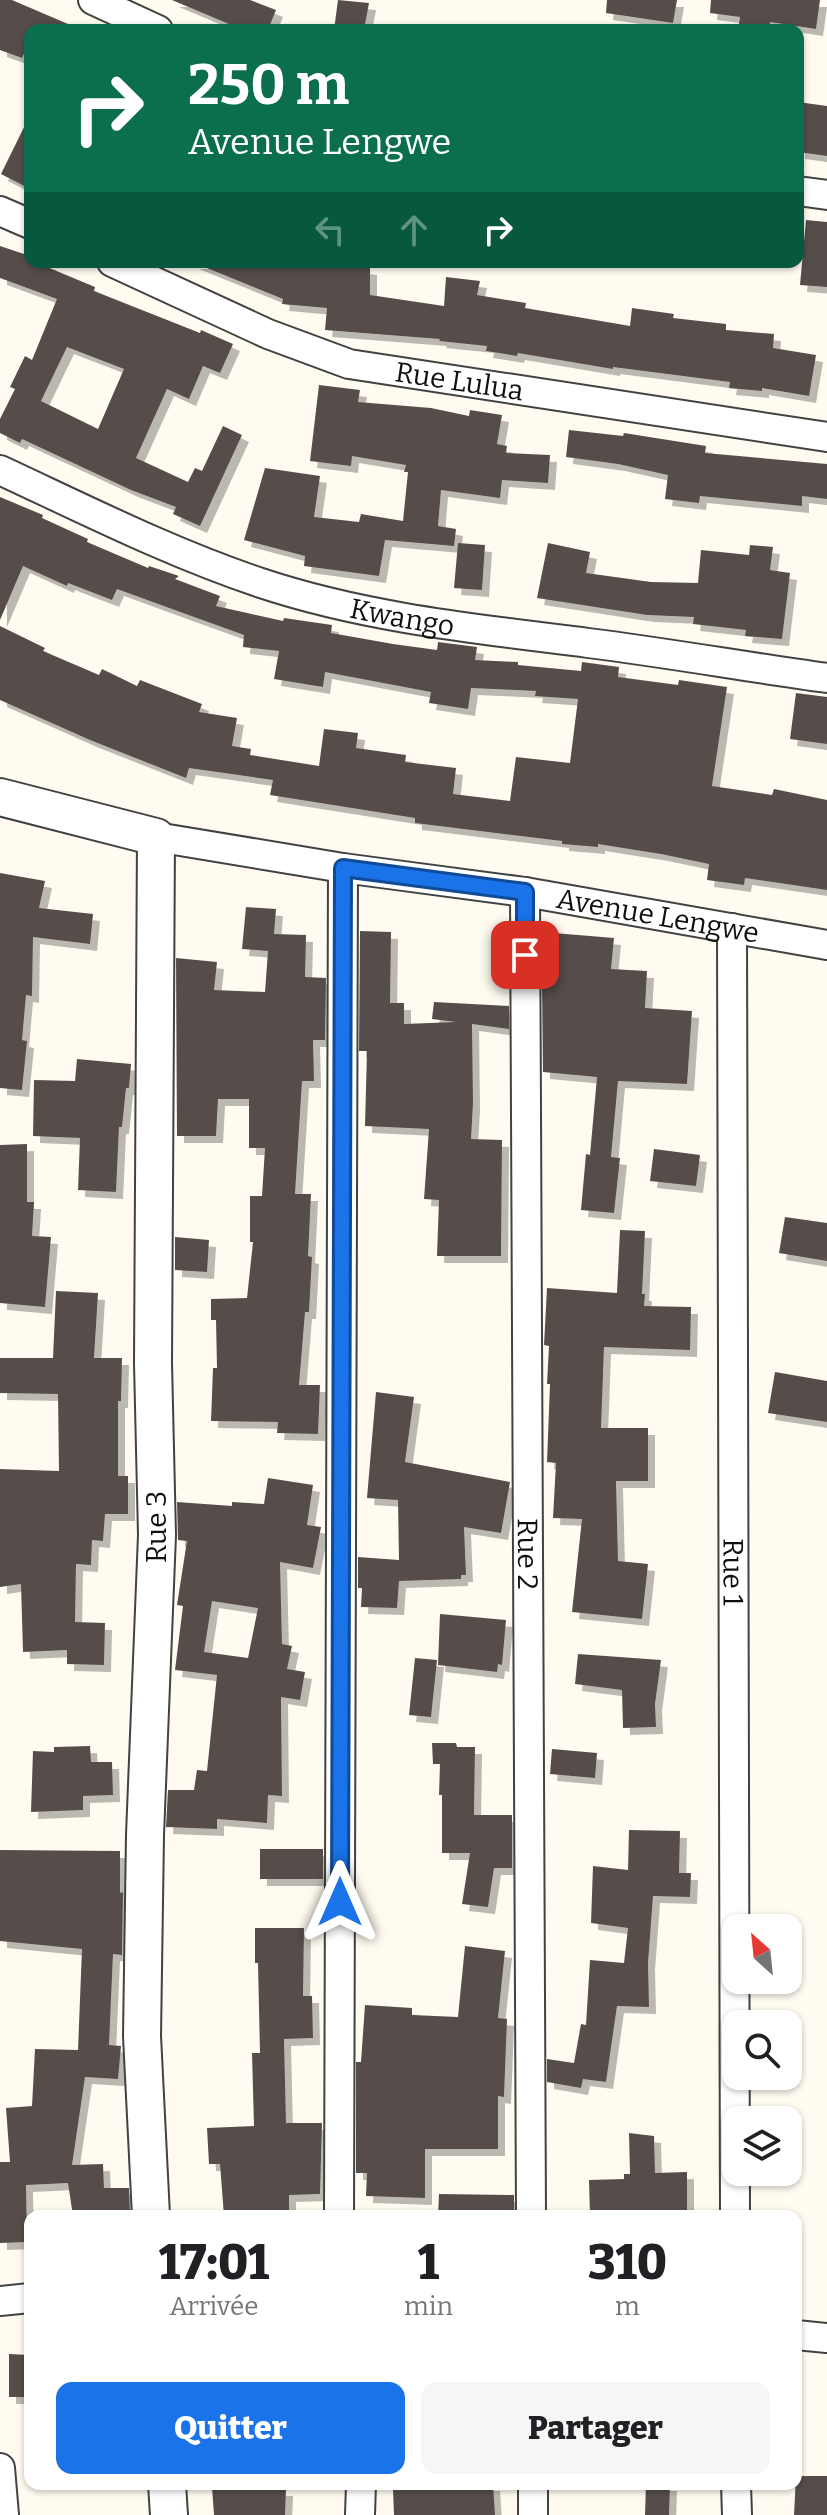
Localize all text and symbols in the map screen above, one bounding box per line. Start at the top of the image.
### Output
text: 250 m [188,52,349,119]
icon: right [56,56,160,160]
text: Avenue Lengwe [188,120,451,164]
icon: left [308,208,352,252]
icon: ahead [392,208,436,252]
icon: right [476,208,520,252]
street label: Rue Lulua [393,355,526,407]
street label: Kwango [347,592,456,643]
street label: Avenue Lengwe [554,882,761,950]
pin [491,921,559,989]
icon: arrive [503,933,547,977]
street label: Rue 3 [140,1491,173,1563]
street label: Rue 2 [511,1518,544,1590]
street label: Rue 1 [716,1538,750,1606]
position arrow [298,1860,382,1944]
north arrow [722,1914,802,1994]
map controls [722,1914,802,2186]
button: search [722,2010,802,2090]
button: layers [722,2106,802,2186]
text: 17:01 [159,2234,269,2292]
text: 1 [418,2234,439,2292]
text: 310 [588,2234,667,2292]
text: Arrivée [169,2291,259,2322]
text: min [404,2291,453,2322]
text: m [615,2291,640,2322]
button: Quitter [56,2382,405,2474]
button: Partager [421,2382,770,2474]

